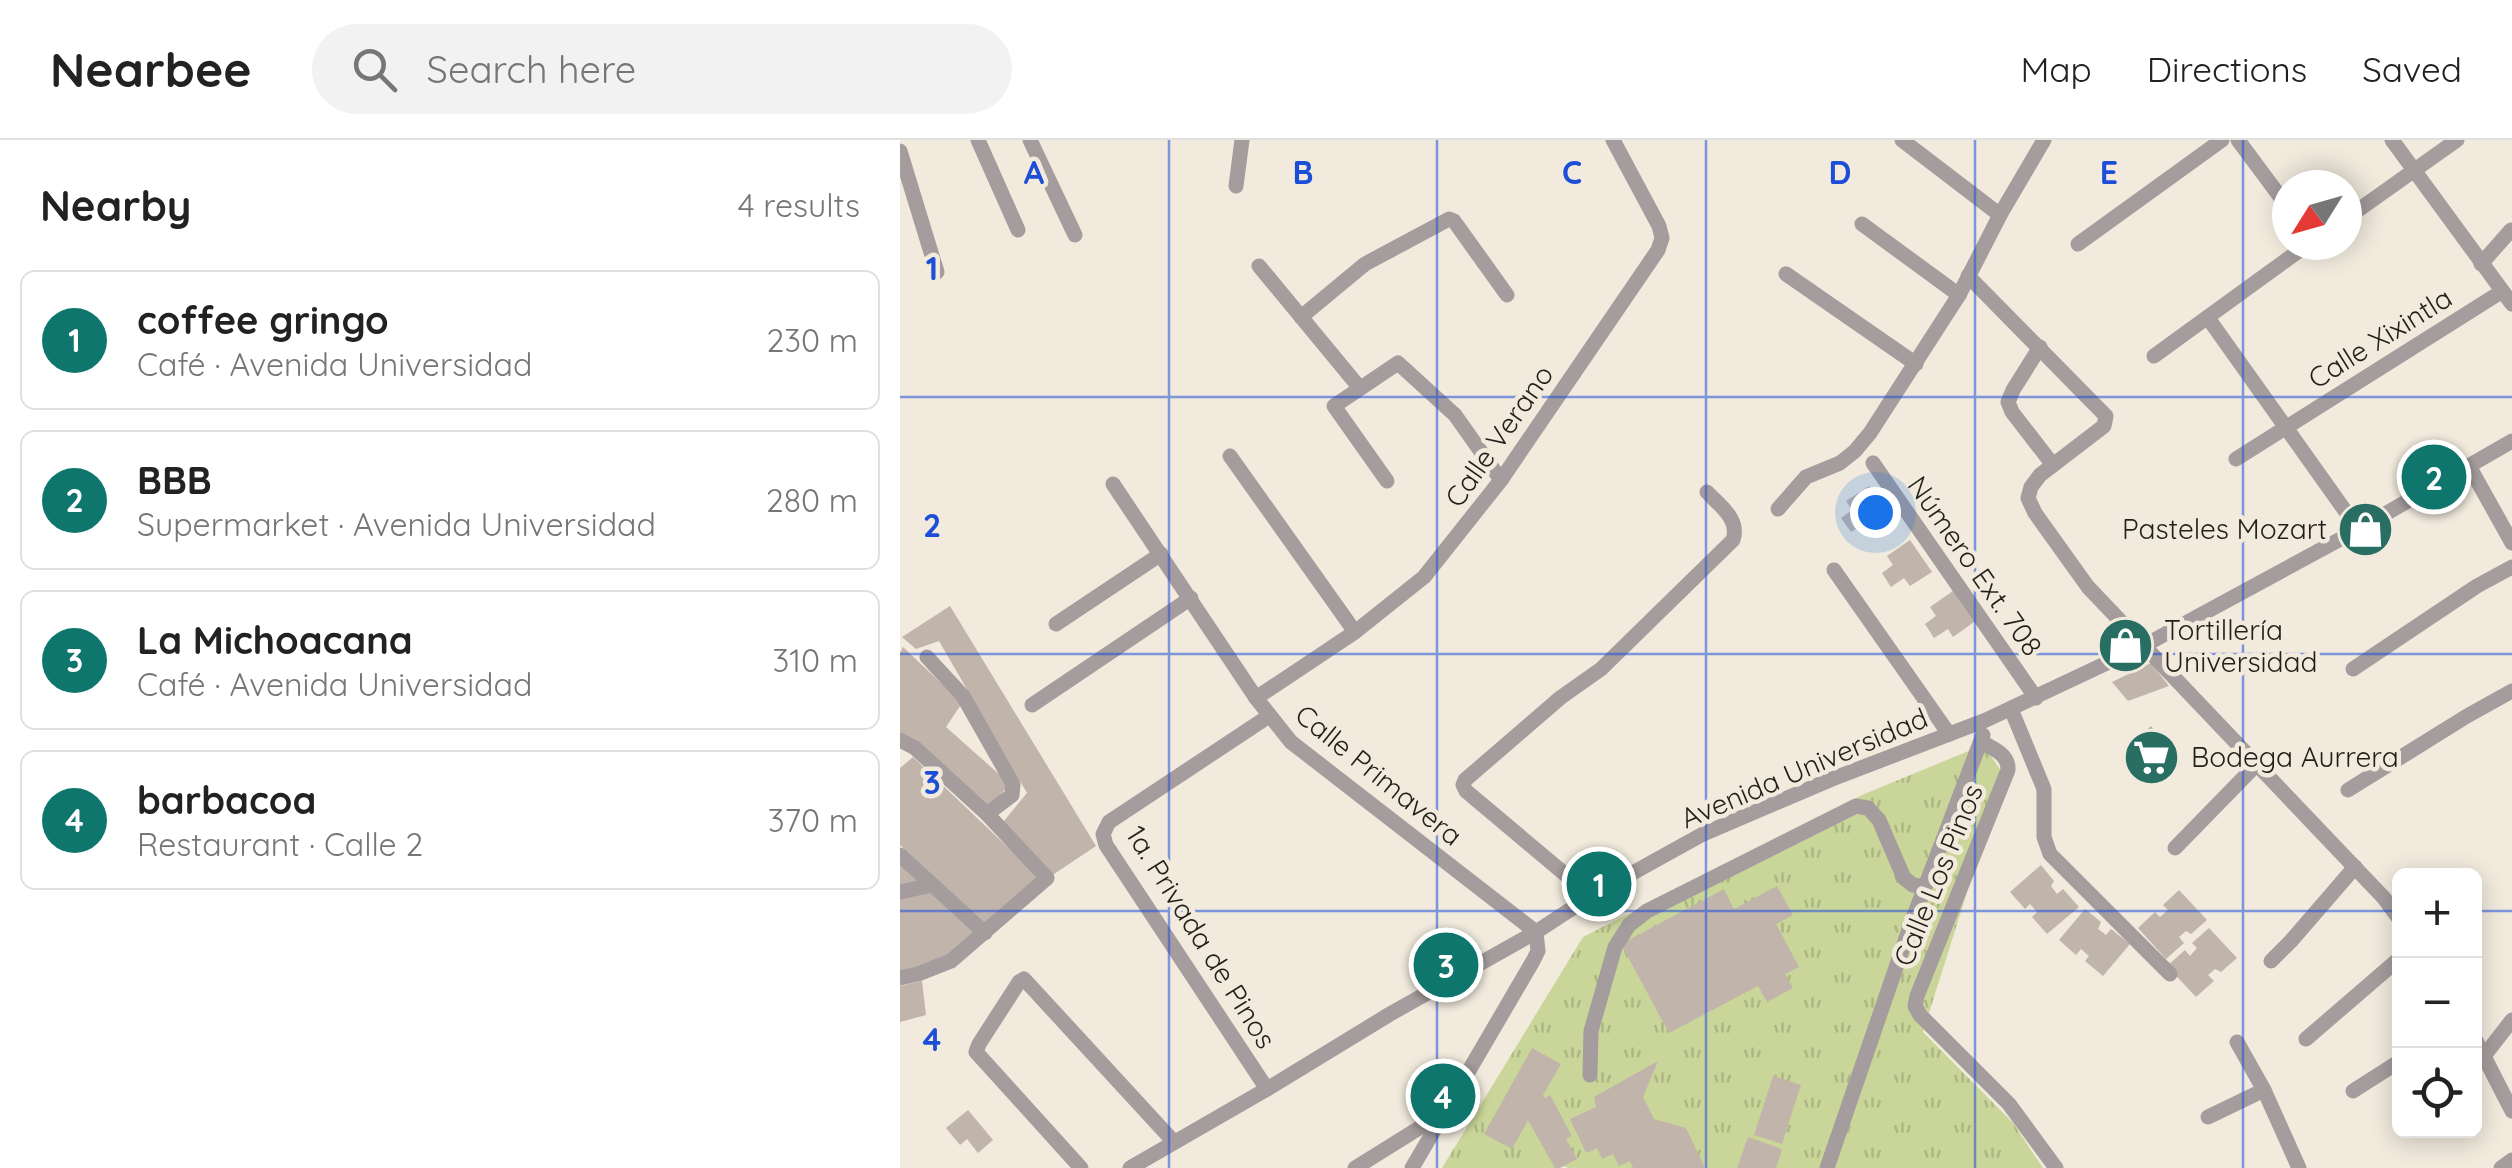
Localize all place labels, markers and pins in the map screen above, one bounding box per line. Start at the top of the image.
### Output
pin: 2 [2402,440,2466,514]
shop icon: Pasteles Mozart [2336,499,2396,559]
place label: Pasteles Mozart [2122,511,2327,546]
place label: Tortillería Universidad [2164,612,2317,679]
shop icon: Tortillería Universidad [2095,616,2155,676]
supermarket icon: Bodega Aurrera [2122,727,2182,787]
place label: Bodega Aurrera [2191,739,2399,774]
pin: 1 [1566,846,1632,922]
pin: 3 [1414,928,1478,1002]
pin: 4 [1410,1058,1476,1134]

